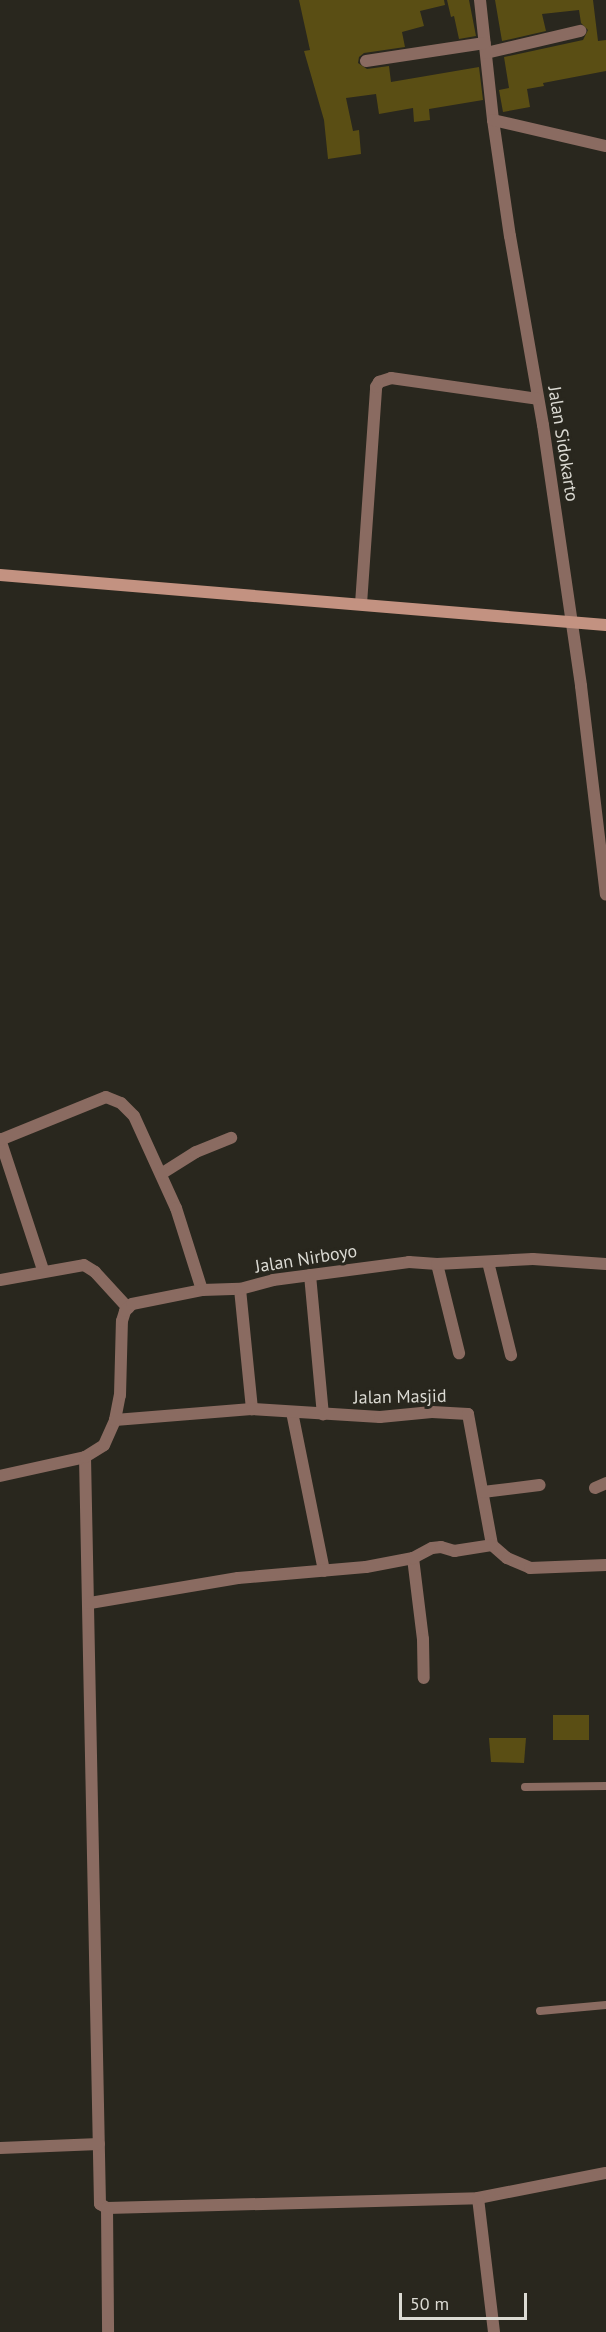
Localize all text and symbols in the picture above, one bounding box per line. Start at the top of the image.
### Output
street label: Jalan Sidokarto [543,385,583,503]
street label: Jalan Nirboyo [253,1240,359,1278]
street label: Jalan Masjid [353,1385,447,1409]
scale bar [402,2281,530,2319]
text: 50 m [410,2292,449,2315]

